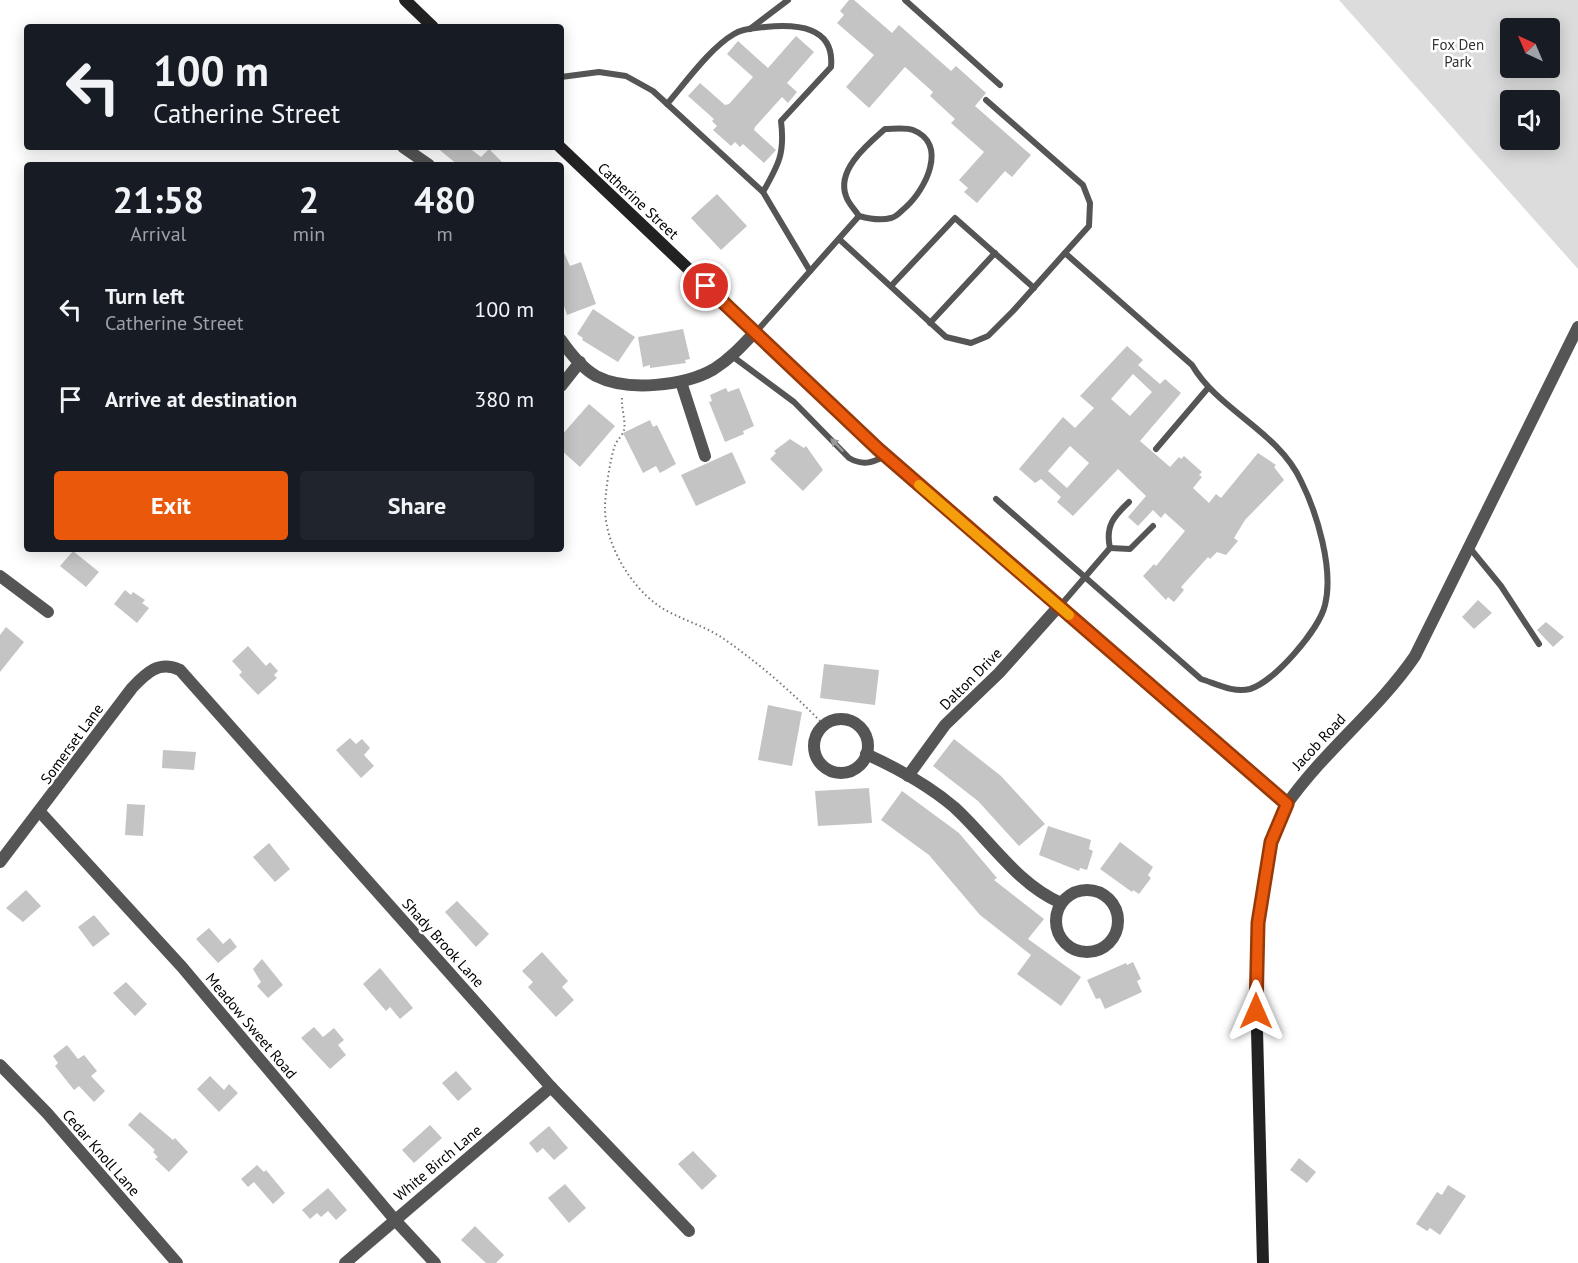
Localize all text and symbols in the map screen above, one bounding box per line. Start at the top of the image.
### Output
north arrow [1500,18,1560,78]
map controls [1500,18,1560,150]
park label: Fox Den Park [1432,35,1484,71]
text: 100 m [153,43,269,98]
icon: left [54,48,132,126]
button: sound [1500,90,1560,150]
text: Catherine Street [153,96,340,130]
street label: Catherine Street [594,158,683,243]
text: 21:58 [113,176,204,223]
text: 2 [299,176,319,223]
text: 480 [414,176,475,223]
text: Arrival [130,221,186,247]
text: min [293,221,325,247]
text: m [437,221,453,247]
pin [680,260,731,311]
icon: arrive [689,269,722,302]
text: Turn left [105,282,185,310]
icon: left [54,293,87,326]
text: 100 m [474,295,534,323]
text: Catherine Street [105,310,244,336]
icon: arrive [54,383,87,416]
text: Arrive at destination [105,385,297,413]
text: 380 m [474,385,534,413]
one-way arrow [830,439,844,453]
button: Exit [54,471,288,540]
button: Share [300,471,534,540]
street label: Dalton Drive [935,643,1006,714]
street label: Somerset Lane [36,700,107,788]
street label: Jacob Road [1287,710,1350,775]
street label: Shady Brook Lane [398,894,488,991]
street label: Meadow Sweet Road [202,969,301,1082]
position arrow [1224,979,1288,1043]
street label: Cedar Knoll Lane [59,1105,144,1200]
street label: White Birch Lane [390,1120,485,1205]

